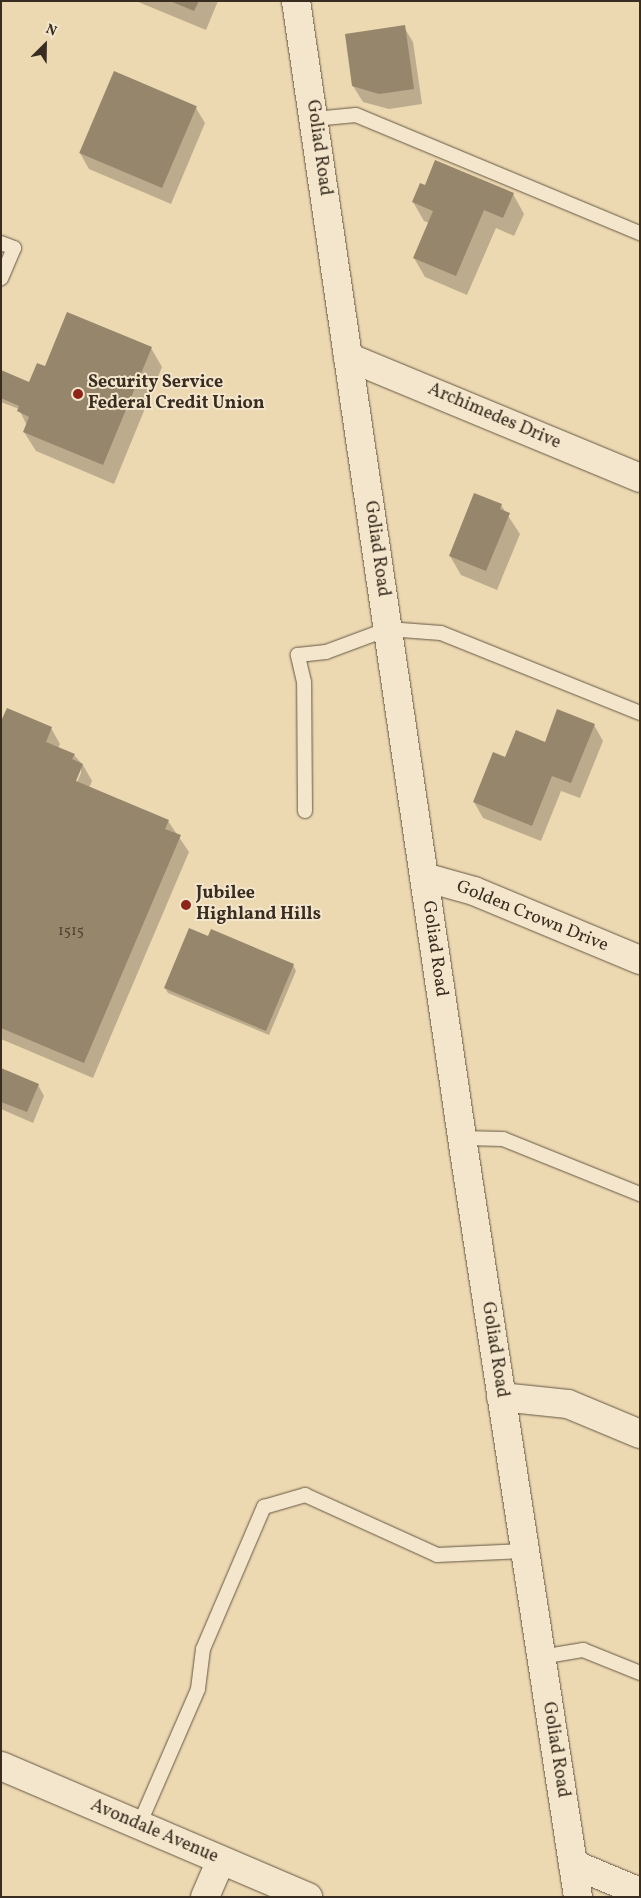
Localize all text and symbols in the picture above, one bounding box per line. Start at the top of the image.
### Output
north arrow [20,20,70,70]
text: N [43,20,59,41]
street label: Goliad Road [301,99,335,197]
place label: Security Service Federal Credit Union [88,373,265,416]
street label: Archimedes Drive [424,379,564,455]
marker: Security Service Federal Credit Union [72,388,84,400]
street label: Goliad Road [359,500,393,598]
street label: Golden Crown Drive [453,877,611,957]
place label: Jubilee Highland Hills [196,884,321,926]
marker: Jubilee Highland Hills [180,899,192,911]
street label: Goliad Road [417,900,451,998]
house number: 1515 [58,923,84,941]
street label: Goliad Road [476,1301,512,1399]
street label: Goliad Road [537,1701,573,1799]
street label: Avondale Avenue [87,1795,221,1869]

